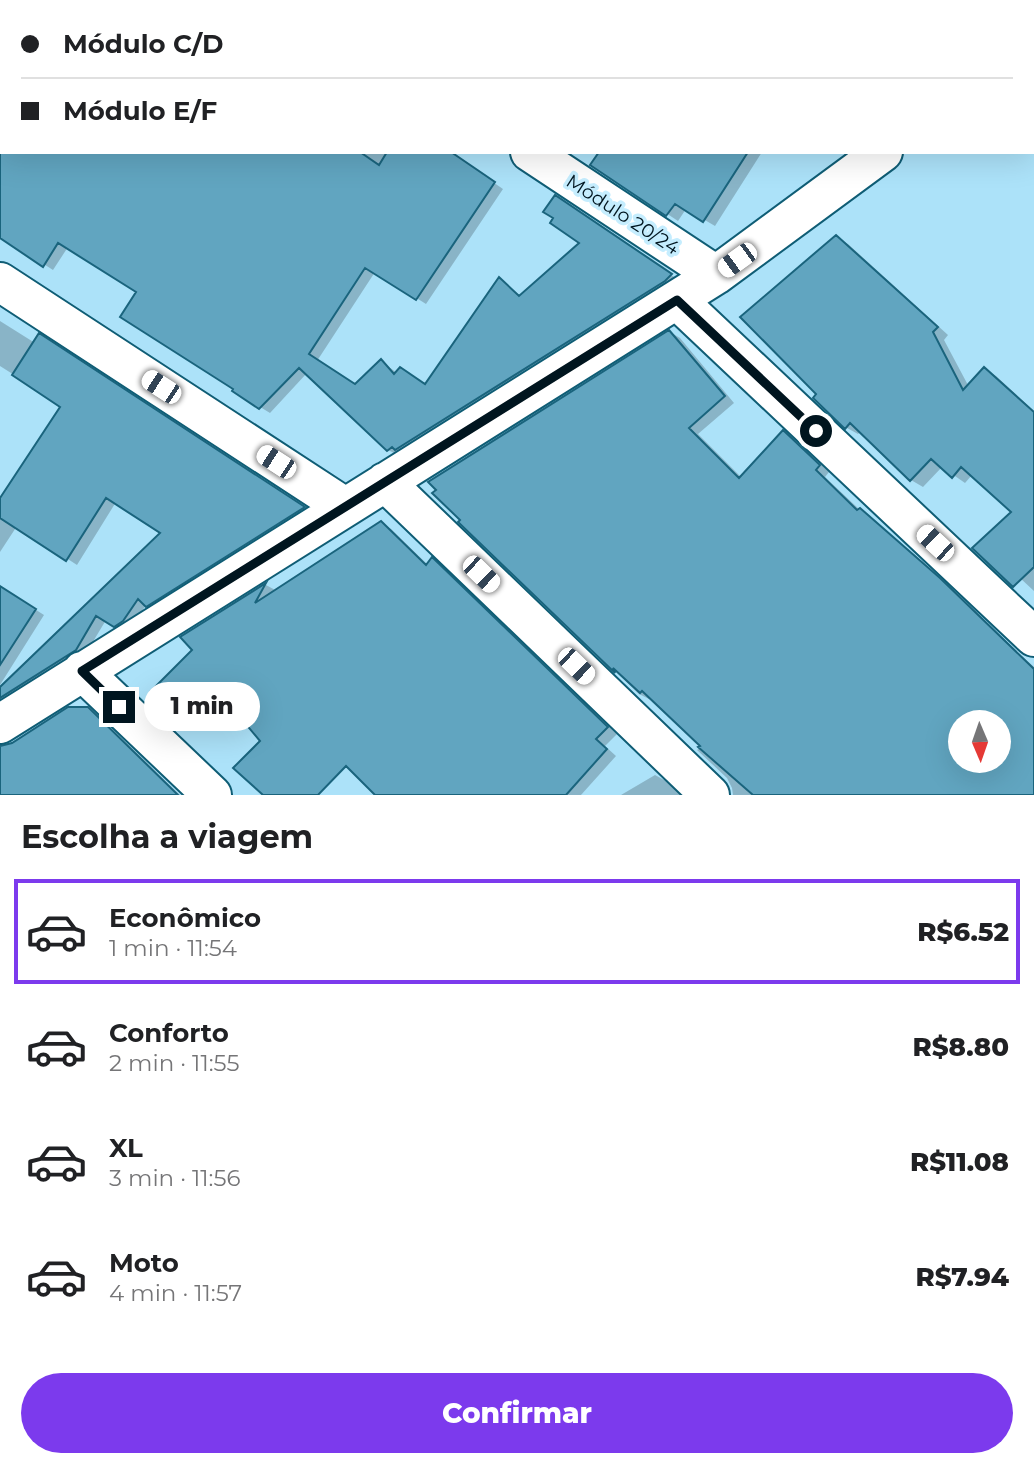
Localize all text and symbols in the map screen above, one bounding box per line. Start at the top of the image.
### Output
text: Módulo C/D [63,28,223,60]
text: Módulo E/F [63,95,217,127]
street label: Módulo 20/24 [562,169,684,260]
car [714,239,761,281]
car [138,367,185,407]
route start [800,415,832,447]
car [253,442,300,482]
car [913,521,958,565]
car [459,552,504,596]
car [554,644,599,688]
callout: 1 min [144,682,259,732]
route end [103,691,135,723]
text: 1 min [170,692,234,720]
north arrow [948,710,1012,774]
map controls [948,710,1011,773]
text: Escolha a viagem [21,817,313,856]
icon: car [25,900,88,963]
text: Econômico [109,902,261,934]
text: R$6.52 [917,916,1009,948]
text: 1 min · 11:54 [109,934,237,962]
icon: car [25,1015,88,1078]
text: Conforto [109,1017,229,1049]
text: R$8.80 [912,1031,1009,1063]
text: 2 min · 11:55 [109,1049,239,1077]
icon: car [25,1130,88,1193]
text: XL [109,1132,143,1164]
text: R$11.08 [910,1146,1009,1178]
text: 3 min · 11:56 [109,1164,241,1192]
icon: car [25,1245,88,1308]
text: Moto [109,1247,179,1279]
text: R$7.94 [916,1261,1009,1293]
text: 4 min · 11:57 [109,1279,242,1307]
button: Confirmar [21,1373,1013,1453]

